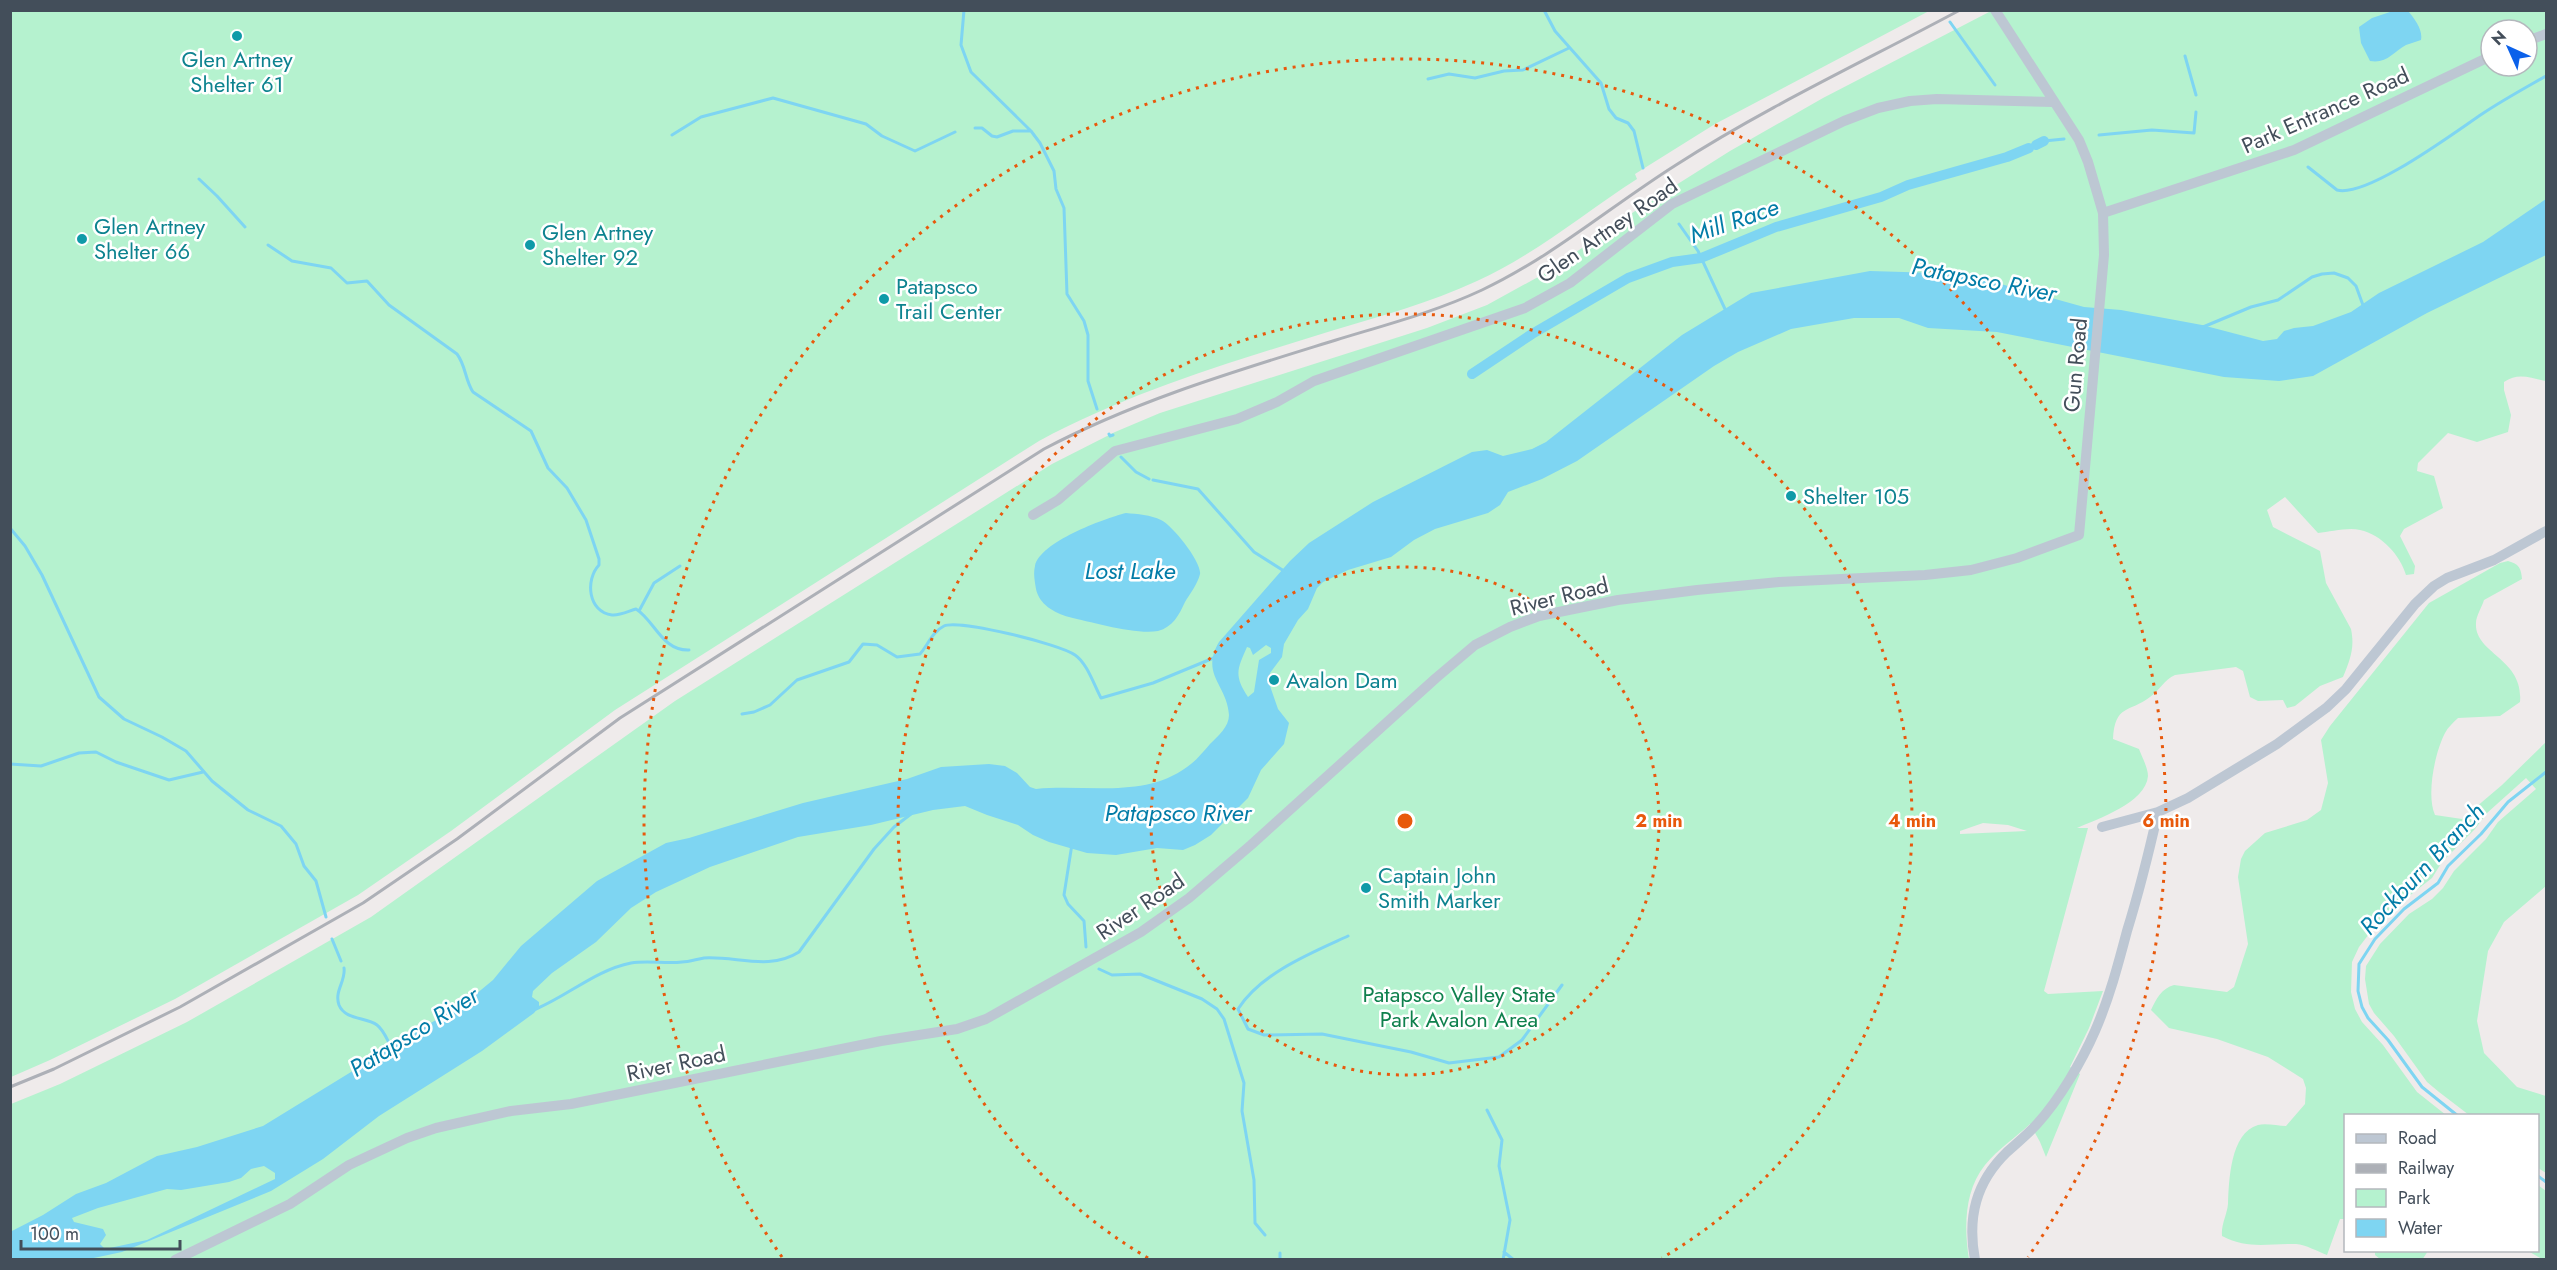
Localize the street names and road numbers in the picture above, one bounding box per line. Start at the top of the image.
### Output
street label: Park Entrance Road [2236,59,2414,161]
street label: Glen Artney Road [1530,170,1684,290]
street label: Gun Road [2055,317,2095,413]
street label: River Road [1506,568,1612,624]
street label: River Road [1089,865,1191,947]
street label: River Road [624,1037,728,1089]

